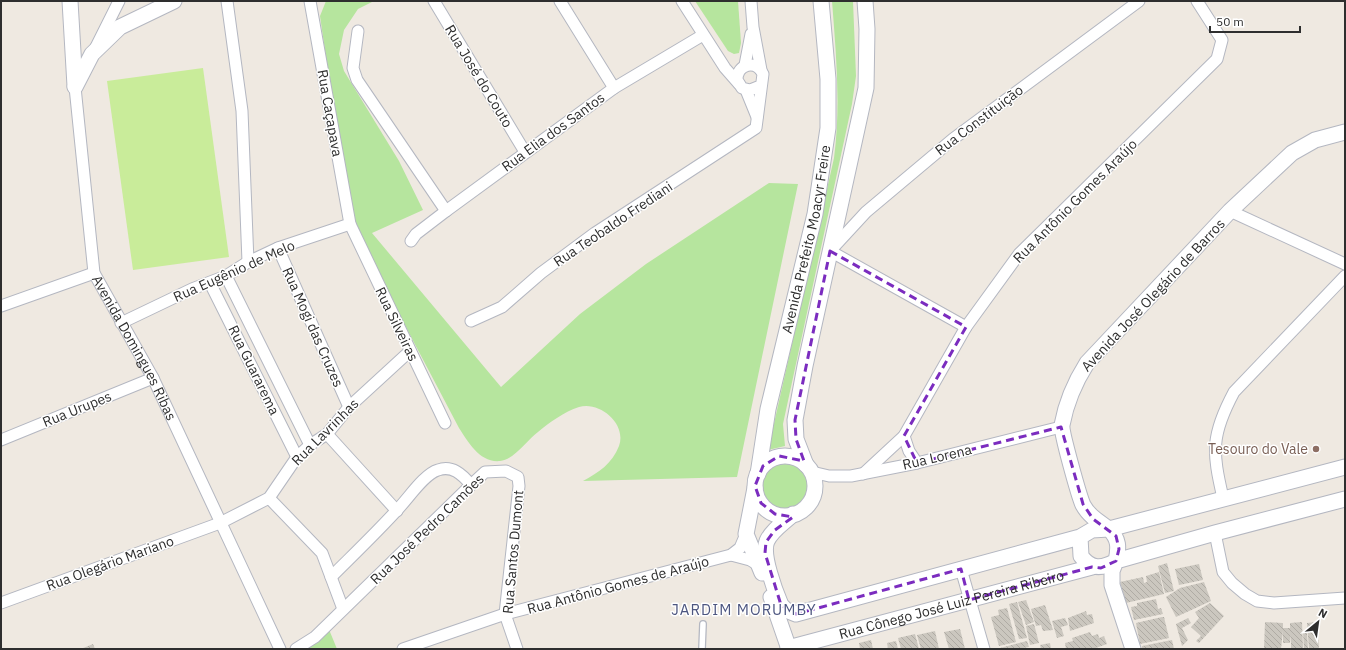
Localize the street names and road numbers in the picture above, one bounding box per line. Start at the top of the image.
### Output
street label: Rua José do Couto [441,21,517,131]
street label: Rua Caçapava [313,68,347,158]
street label: Rua Constituição [931,81,1027,159]
street label: Rua Elia dos Santos [498,88,608,175]
street label: Rua Antônio Gomes Araújo [1009,135,1141,267]
street label: Avenida Prefeito Moacyr Freire [778,143,834,335]
street label: Rua Teobaldo Frediani [550,177,676,271]
street label: Avenida José Olegário de Barros [1077,215,1229,375]
street label: Rua Eugênio de Melo [170,236,298,306]
street label: Rua Mogi das Cruzes [278,264,348,390]
street label: Avenida Domingues Ribas [88,272,181,423]
street label: Rua Silveiras [371,284,423,364]
street label: Rua Guararema [224,322,284,418]
street label: Rua Urupes [40,387,114,431]
street label: Rua Lavrinhas [288,394,363,469]
street label: Rua Lorena [901,440,974,474]
street label: Rua José Pedro Camões [366,470,488,588]
street label: Rua Santos Dumont [499,489,527,615]
street label: Rua Olegário Mariano [44,531,176,594]
street label: Rua Antônio Gomes de Araújo [525,552,711,618]
street label: Rua Cônego José Luiz Pereira Ribeiro [837,566,1066,643]

